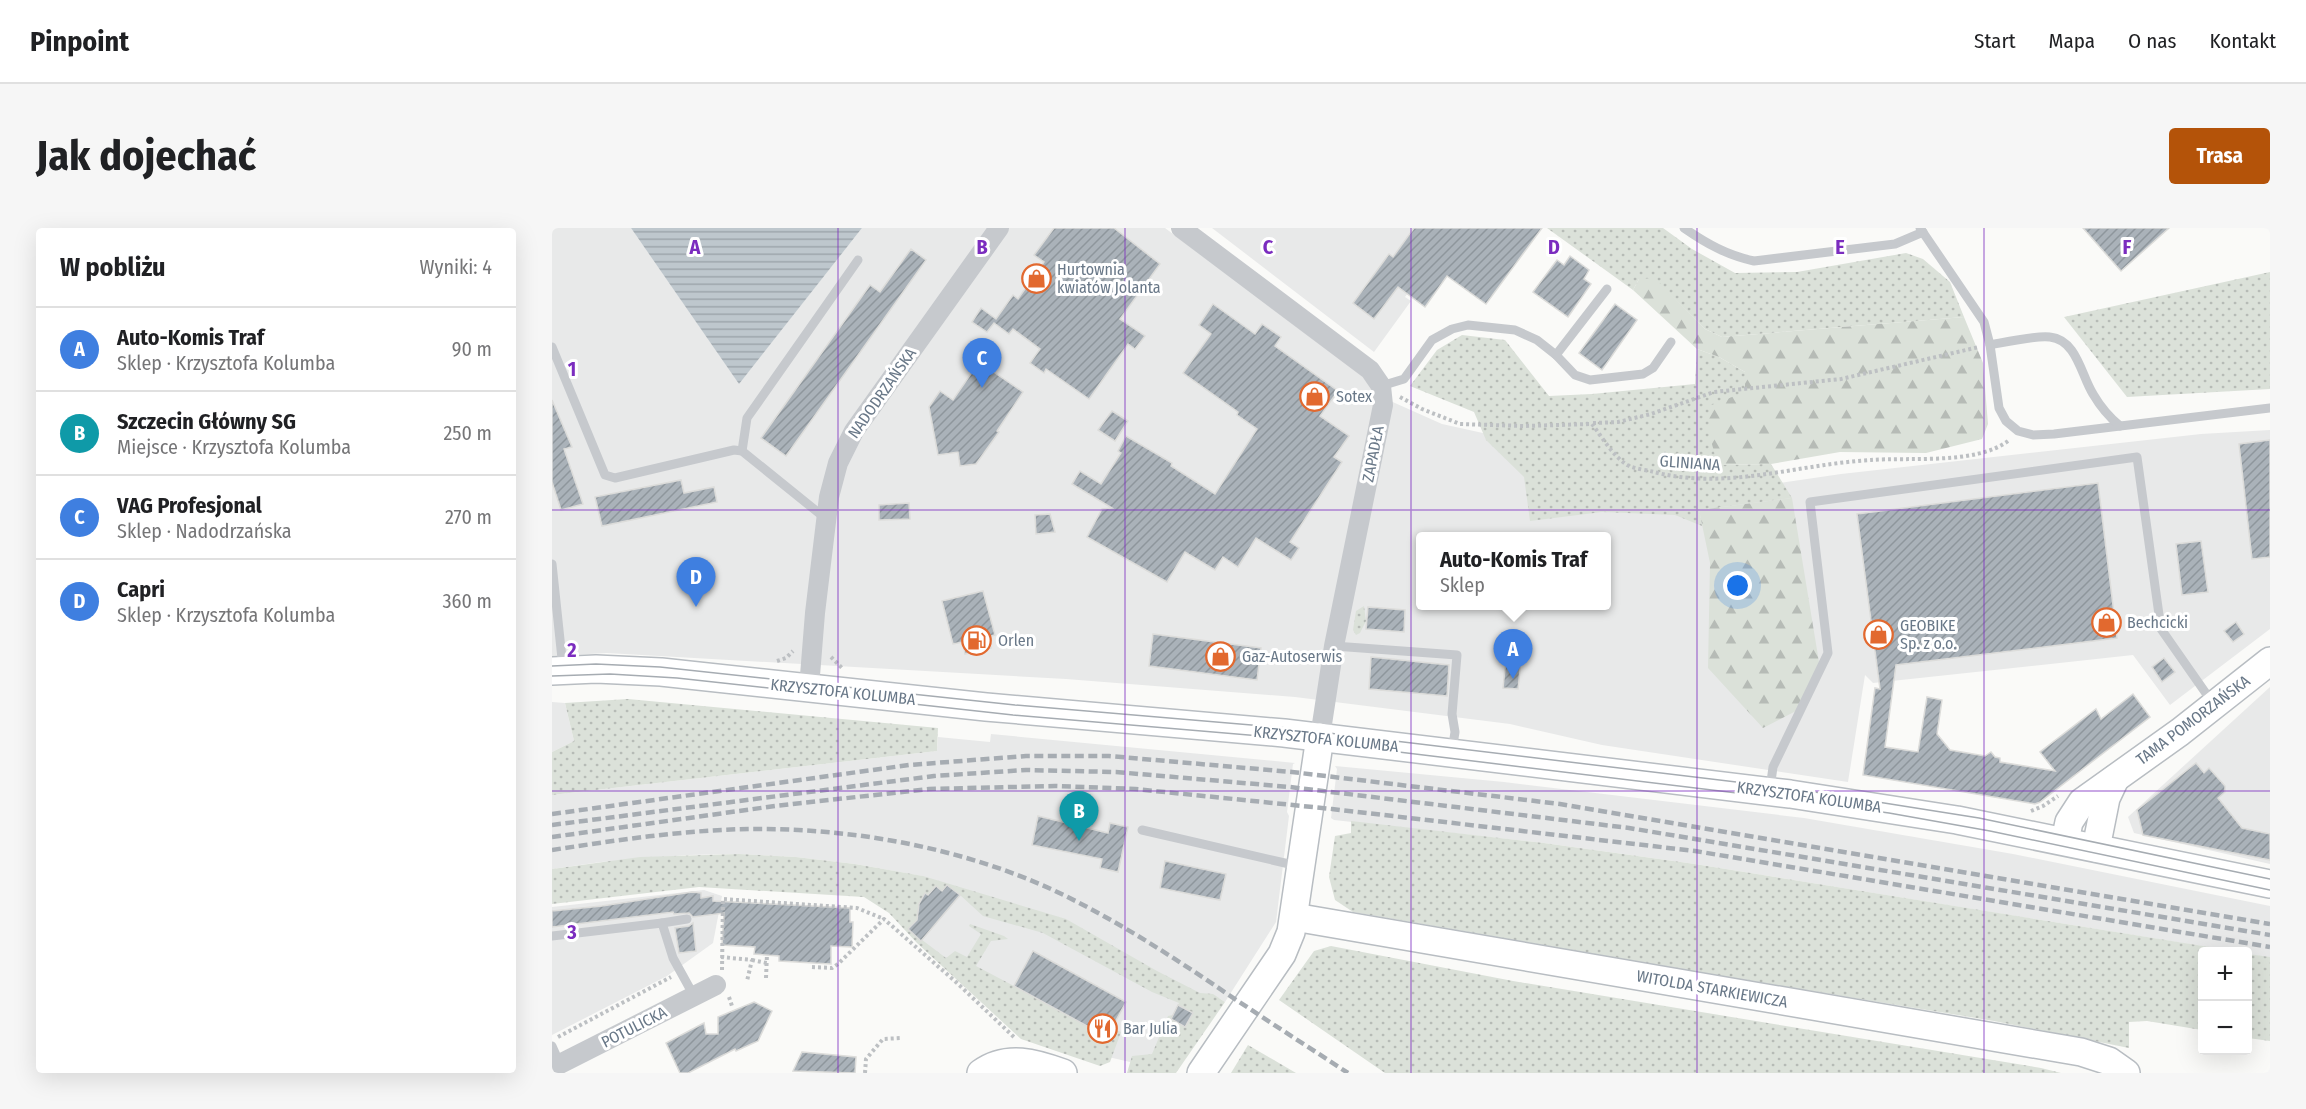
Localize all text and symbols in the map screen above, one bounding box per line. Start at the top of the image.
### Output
text: Pinpoint [30,25,129,58]
text: Start [1974,28,2016,54]
text: Mapa [2049,28,2095,54]
text: O nas [2128,28,2176,54]
text: Kontakt [2209,28,2276,54]
button: Trasa [2169,128,2270,184]
text: Jak dojechać [36,131,256,181]
text: A [689,235,702,259]
text: B [976,235,988,259]
text: C [1263,235,1274,259]
text: D [1548,235,1560,259]
text: E [1835,235,1845,259]
text: F [2123,235,2132,259]
text: W pobliżu [60,252,166,283]
text: Wyniki: 4 [420,255,492,279]
place label: Hurtownia kwiatów Jolanta [1057,260,1161,297]
shop icon: Hurtownia kwiatów Jolanta [1020,262,1052,294]
text: Auto-Komis Traf [117,324,264,351]
text: A [74,337,85,361]
text: 90 m [452,337,492,361]
pin: C [962,338,1002,388]
street label: NADODRZAŃSKA [844,344,920,442]
text: Sklep · Krzysztofa Kolumba [117,351,335,375]
text: 1 [568,357,576,381]
shop icon: Sotex [1299,380,1331,412]
place label: Sotex [1336,387,1372,406]
text: Szczecin Główny SG [117,408,296,435]
text: B [74,421,85,445]
text: 250 m [444,421,492,445]
street label: ZAPADŁA [1358,424,1388,484]
text: Miejsce · Krzysztofa Kolumba [117,435,351,459]
street label: GLINIANA [1659,451,1722,475]
text: VAG Profesjonal [117,492,262,519]
text: C [74,505,85,529]
text: 270 m [445,505,492,529]
text: Sklep · Nadodrzańska [117,519,292,543]
popup [1416,532,1611,610]
text: Auto-Komis Traf [1440,546,1587,573]
pin: D [676,558,716,607]
your location [1723,571,1752,600]
text: Sklep [1440,573,1485,597]
text: Capri [117,576,165,603]
text: D [74,589,85,613]
text: 360 m [443,589,492,613]
text: Sklep · Krzysztofa Kolumba [117,603,335,627]
shop icon: Bechcicki [2090,606,2122,638]
place label: Bechcicki [2127,613,2188,632]
place label: GEOBIKE Sp. z o.o. [1900,616,1957,653]
shop icon: GEOBIKE Sp. z o.o. [1863,618,1895,650]
fuel station icon: Orlen [961,624,993,656]
pin: A [1494,630,1532,679]
place label: Orlen [998,631,1034,650]
text: 2 [566,638,577,662]
shop icon: Gaz-Autoserwis [1205,640,1237,672]
place label: Gaz-Autoserwis [1242,647,1343,666]
street label: TAMA POMORZAŃSKA [2132,671,2254,769]
street label: KRZYSZTOFA KOLUMBA [770,675,917,709]
street label: KRZYSZTOFA KOLUMBA [1253,722,1400,756]
street label: KRZYSZTOFA KOLUMBA [1736,777,1883,817]
pin: B [1060,792,1098,841]
text: 3 [566,920,577,944]
map controls [2198,947,2252,1055]
button: + [2198,947,2252,1001]
street label: WITOLDA STARKIEWICZA [1635,966,1790,1012]
button: − [2198,1001,2252,1055]
street label: POTULICKA [598,1002,670,1052]
restaurant icon: Bar Julia [1086,1012,1118,1044]
place label: Bar Julia [1123,1019,1178,1038]

